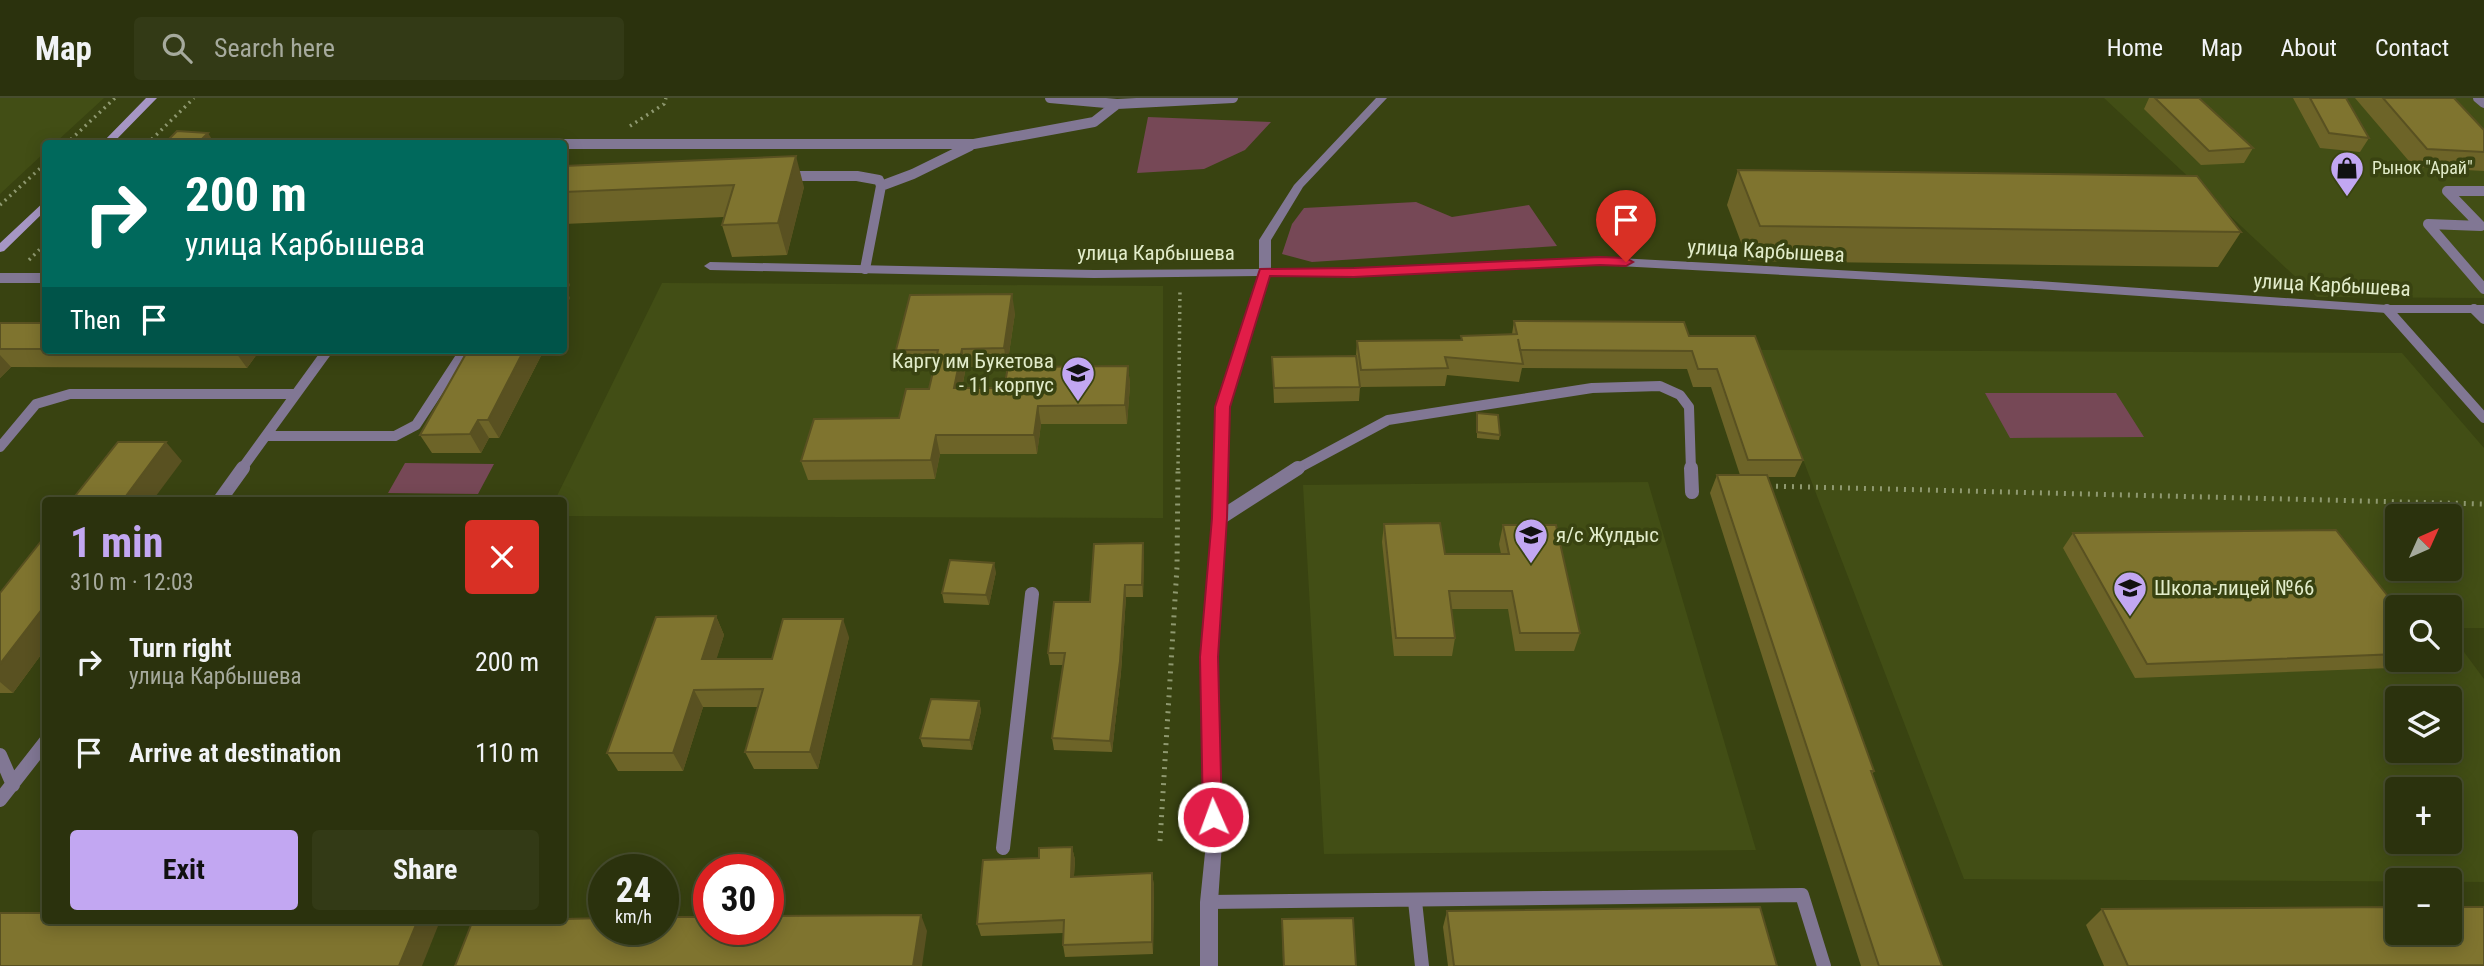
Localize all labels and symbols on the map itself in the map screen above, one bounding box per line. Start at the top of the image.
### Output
shop icon: Рынок "Арай" [2328,149,2366,198]
place label: Рынок "Арай" [2372,157,2473,178]
pin [1596,190,1656,262]
street label: улица Карбышева [1687,235,1845,267]
street label: улица Карбышева [1077,241,1235,265]
street label: улица Карбышева [2253,269,2411,301]
place label: Каргу им Букетова - 11 корпус [892,349,1054,397]
school or university icon: Каргу им Букетова - 11 корпус [1059,354,1097,403]
north arrow [2385,504,2462,581]
school or university icon: я/c Жулдыс [1512,516,1550,565]
place label: я/c Жулдыс [1556,523,1659,547]
school or university icon: Школа-лицей №66 [2111,569,2149,618]
place label: Школа-лицей №66 [2154,576,2314,600]
position arrow [1176,780,1250,854]
speed limit sign: 30 [693,854,784,945]

